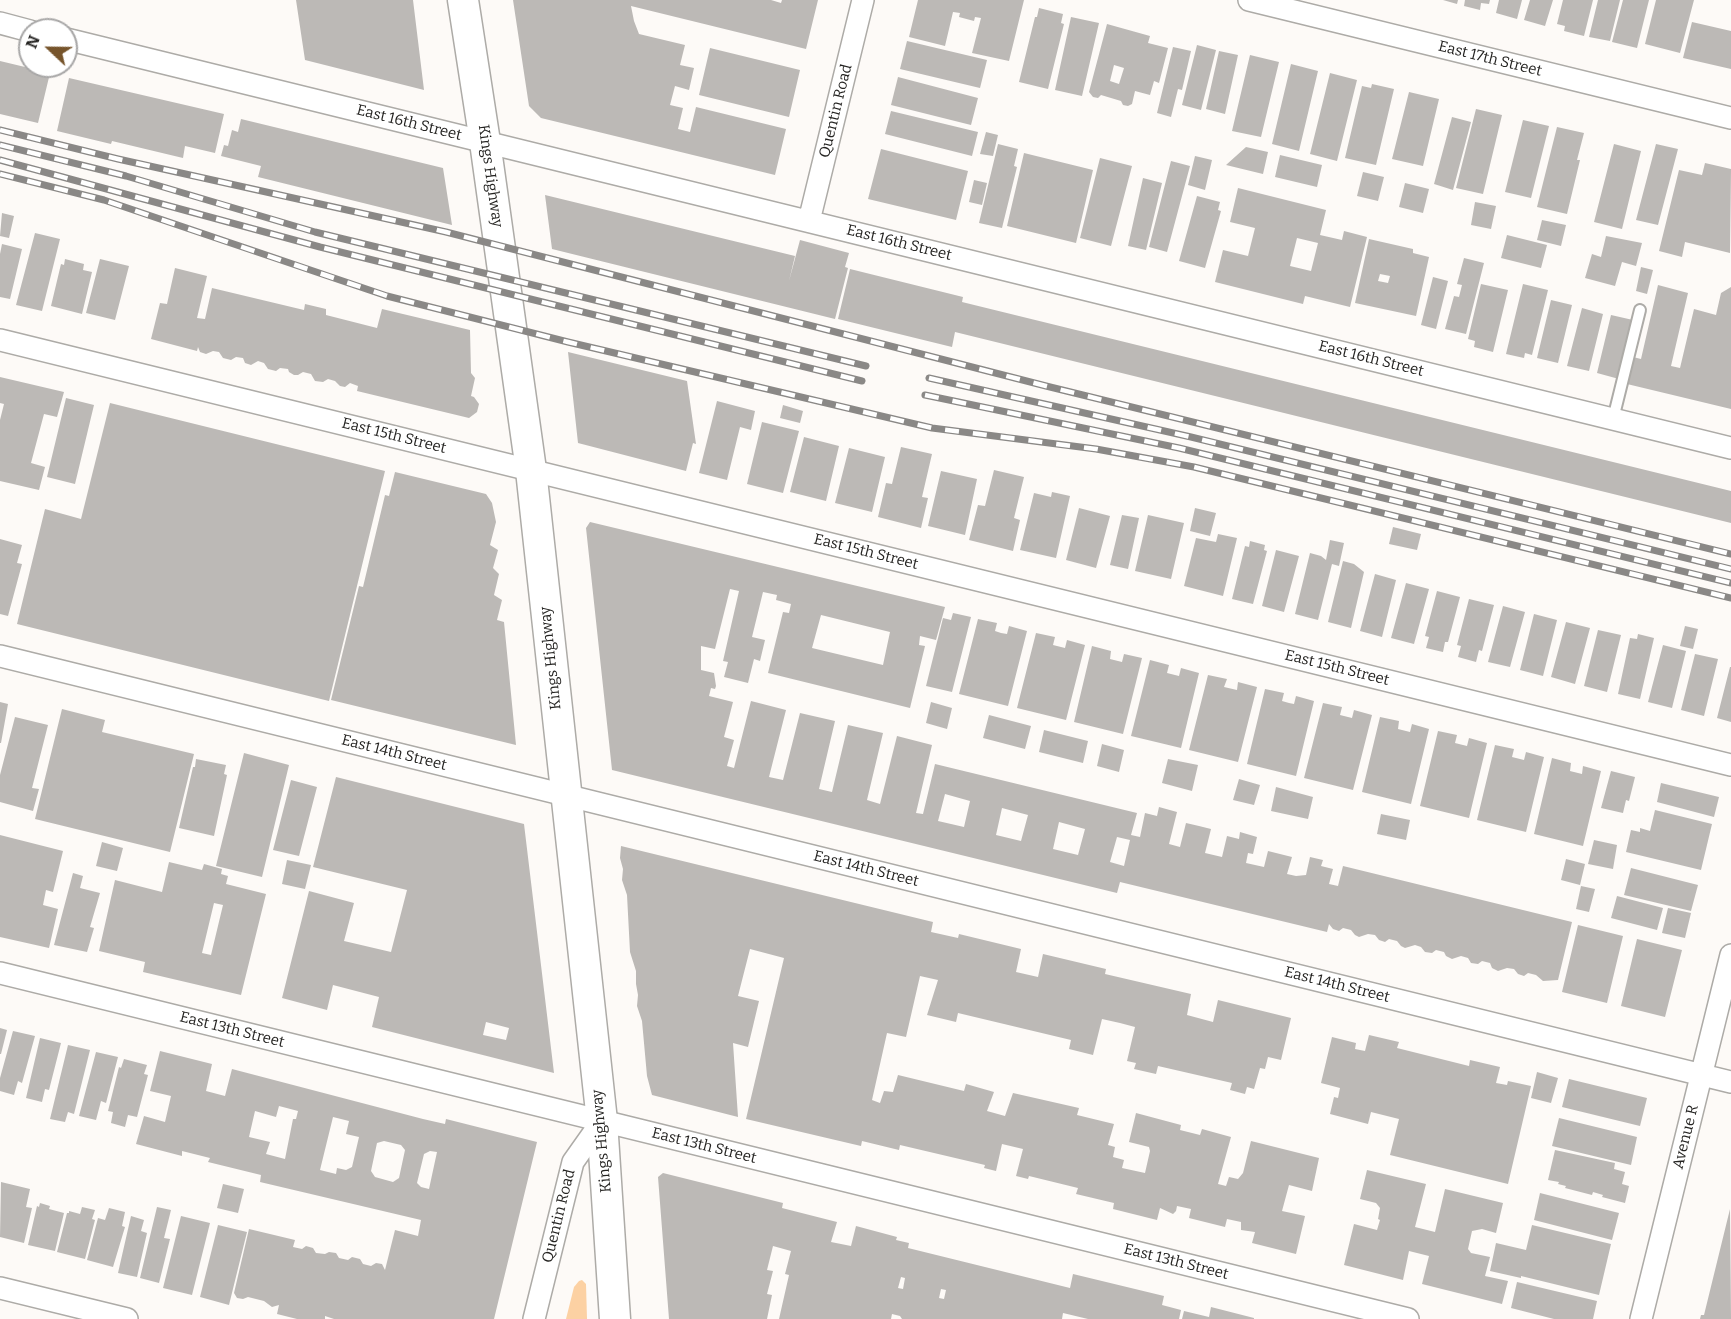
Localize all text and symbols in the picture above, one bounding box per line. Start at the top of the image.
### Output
north arrow [18,18,78,78]
text: N [22,33,44,51]
street label: East 17th Street [1436,37,1544,81]
street label: Quentin Road [816,62,856,160]
street label: East 16th Street [355,101,463,145]
street label: Kings Highway [474,123,506,229]
street label: East 16th Street [845,221,953,265]
street label: East 16th Street [1317,337,1425,381]
street label: East 15th Street [340,414,448,458]
street label: East 15th Street [812,530,920,574]
street label: Kings Highway [537,605,565,711]
street label: East 15th Street [1283,646,1391,690]
street label: East 14th Street [340,731,448,775]
street label: East 14th Street [812,847,920,891]
street label: East 14th Street [1283,963,1391,1007]
street label: East 13th Street [178,1008,286,1052]
street label: Kings Highway [589,1089,615,1193]
street label: Avenue R [1669,1103,1703,1171]
street label: East 13th Street [650,1124,758,1168]
street label: Quentin Road [539,1167,579,1265]
street label: East 13th Street [1122,1240,1230,1284]

